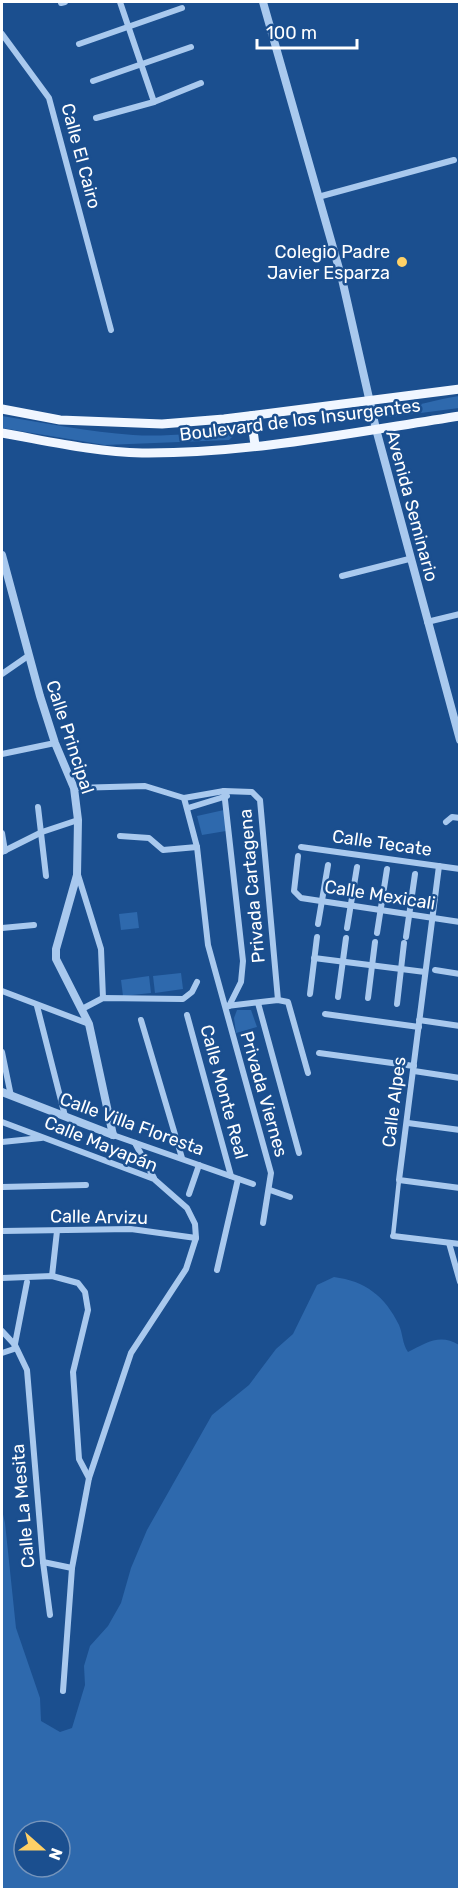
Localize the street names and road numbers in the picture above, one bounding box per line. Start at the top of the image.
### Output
street label: Calle El Cairo [56,101,106,211]
street label: Boulevard de los Insurgentes [178,394,422,446]
street label: Avenida Seminario [381,428,443,584]
street label: Calle Principal [41,677,99,797]
street label: Privada Cartagena [234,808,270,964]
street label: Calle Tecate [331,825,433,861]
street label: Calle Mexicali [323,875,437,915]
street label: Calle Monte Real [195,1022,253,1162]
street label: Privada Viernes [236,1028,292,1160]
street label: Calle Alpes [378,1055,410,1149]
street label: Calle Villa Floresta [57,1088,207,1160]
street label: Calle Mayapán [41,1111,161,1177]
street label: Calle Arvizu [50,1205,148,1229]
street label: Calle La Mesita [7,1443,39,1569]

